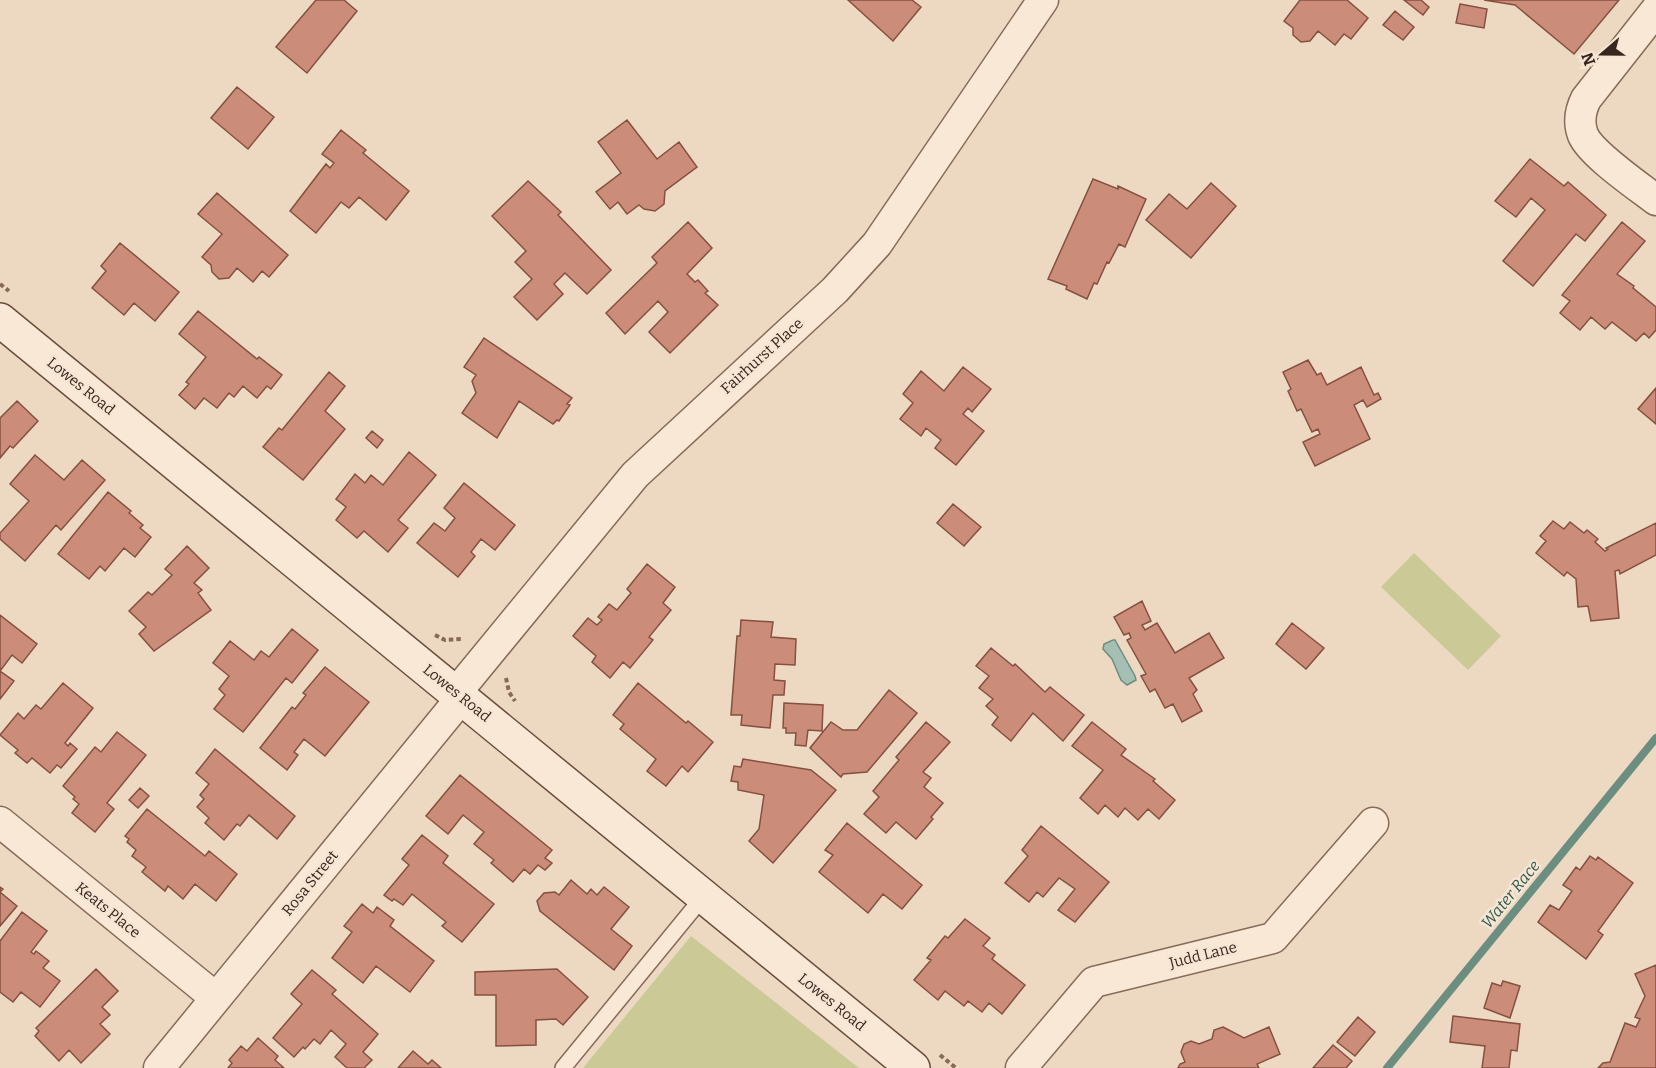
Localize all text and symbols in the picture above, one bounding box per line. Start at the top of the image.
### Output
north arrow [1572,24,1632,84]
text: N [1577,50,1599,68]
street label: Fairhurst Place [717,314,807,398]
street label: Lowes Road [44,353,119,419]
street label: Lowes Road [420,660,495,726]
street label: Rosa Street [278,846,342,919]
water label: Water Race [1477,856,1544,932]
street label: Keats Place [72,878,144,942]
street label: Judd Lane [1166,938,1239,972]
street label: Lowes Road [795,969,870,1035]

